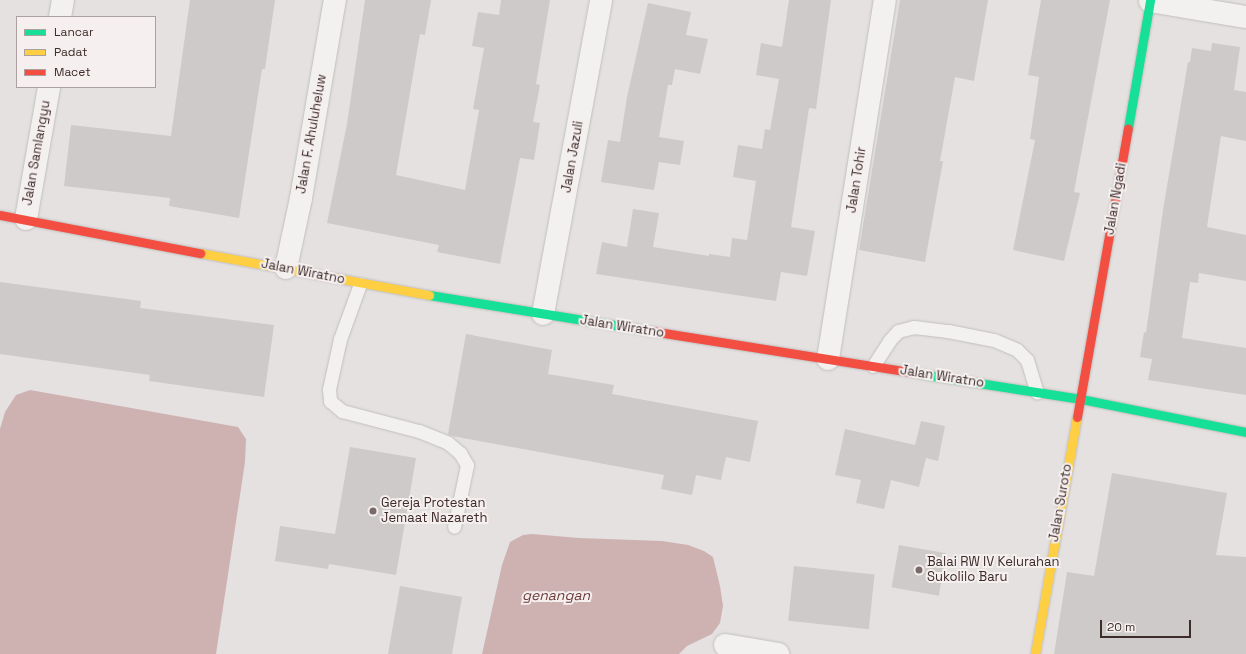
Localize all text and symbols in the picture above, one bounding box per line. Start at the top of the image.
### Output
legend [16,16,156,88]
text: Lancar [54,24,93,40]
text: Padat [54,44,88,60]
text: Macet [54,64,91,80]
street label: Jalan F. Ahuluheluw [294,73,330,195]
street label: Jalan Samlangyu [20,99,54,207]
street label: Jalan Jazuli [559,120,587,194]
street label: Jalan Tohir [844,146,870,214]
street label: Jalan Ngadi [1102,162,1130,236]
street label: Jalan Wiratno [260,256,346,288]
street label: Jalan Wiratno [579,313,665,341]
street label: Jalan Wiratno [899,363,985,391]
street label: Jalan Suroto [1046,463,1076,543]
place label: Gereja Protestan Jemaat Nazareth [381,496,487,527]
marker: Gereja Protestan Jemaat Nazareth [368,506,378,516]
place label: Balai RW IV Kelurahan Sukolilo Baru [927,555,1060,586]
marker: Balai RW IV Kelurahan Sukolilo Baru [914,565,924,575]
water label: genangan [522,587,590,603]
scale bar [1102,612,1193,638]
text: 20 m [1107,619,1135,635]

